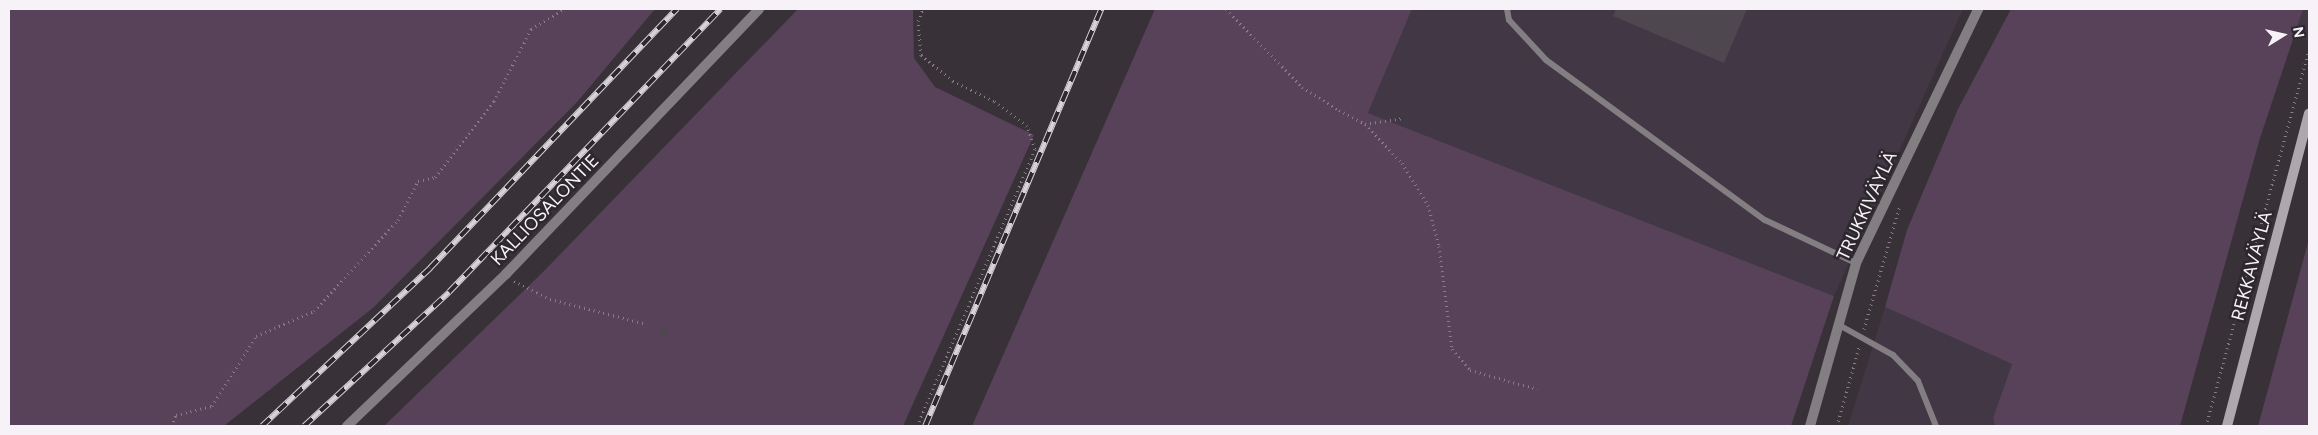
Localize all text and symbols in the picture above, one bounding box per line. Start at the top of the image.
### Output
north arrow [2258,10,2308,60]
text: N [2289,25,2308,39]
street label: TRUKKIVÄYLÄ [1832,148,1902,264]
street label: KALLIOSALONTIE [486,150,604,270]
street label: REKKAVÄYLÄ [2227,209,2277,323]

